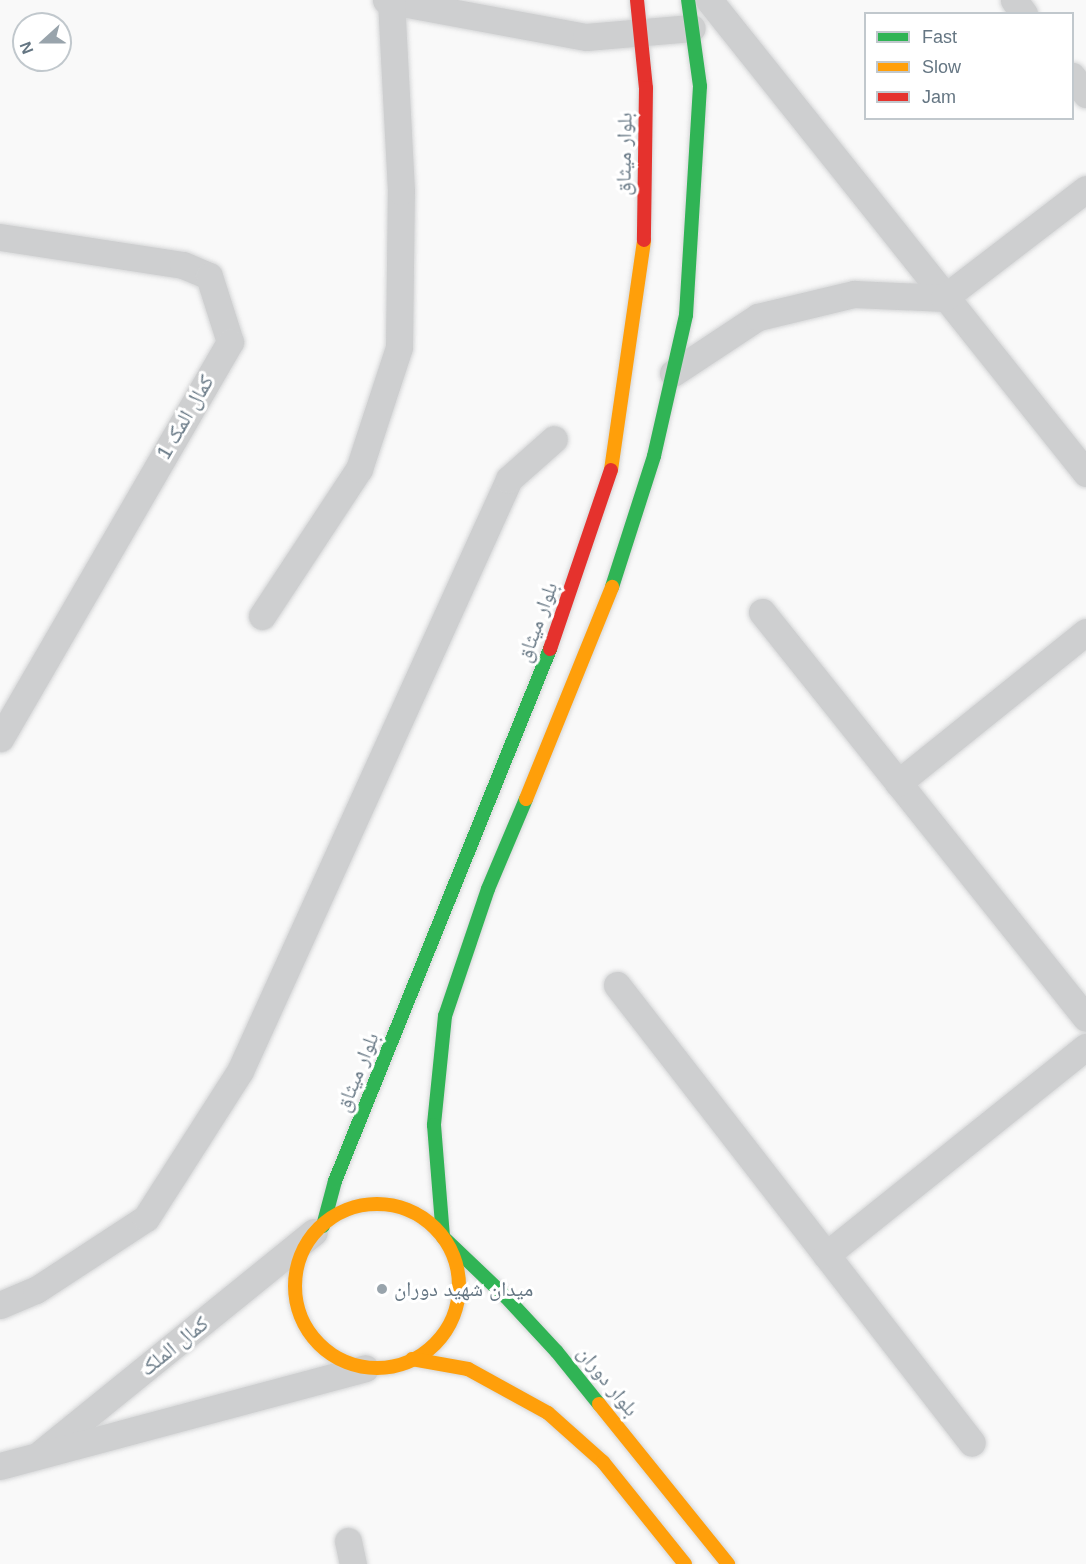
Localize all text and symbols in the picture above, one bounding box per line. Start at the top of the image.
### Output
north arrow [12,12,72,72]
legend [864,12,1074,120]
text: Fast [922,27,957,47]
text: N [17,39,37,56]
text: Slow [922,57,961,77]
text: Jam [922,87,956,107]
street label: بلوار میثاق [611,112,637,196]
street label: کمال المک 1 [151,370,219,464]
street label: بلوار میثاق [511,579,563,665]
street label: بلوار میثاق [330,1029,384,1115]
place label: میدان شهید دوران [394,1276,533,1302]
marker: میدان شهید دوران [375,1282,389,1296]
street label: کمال الملک [135,1311,213,1381]
street label: بلوار دوران [572,1341,644,1421]

